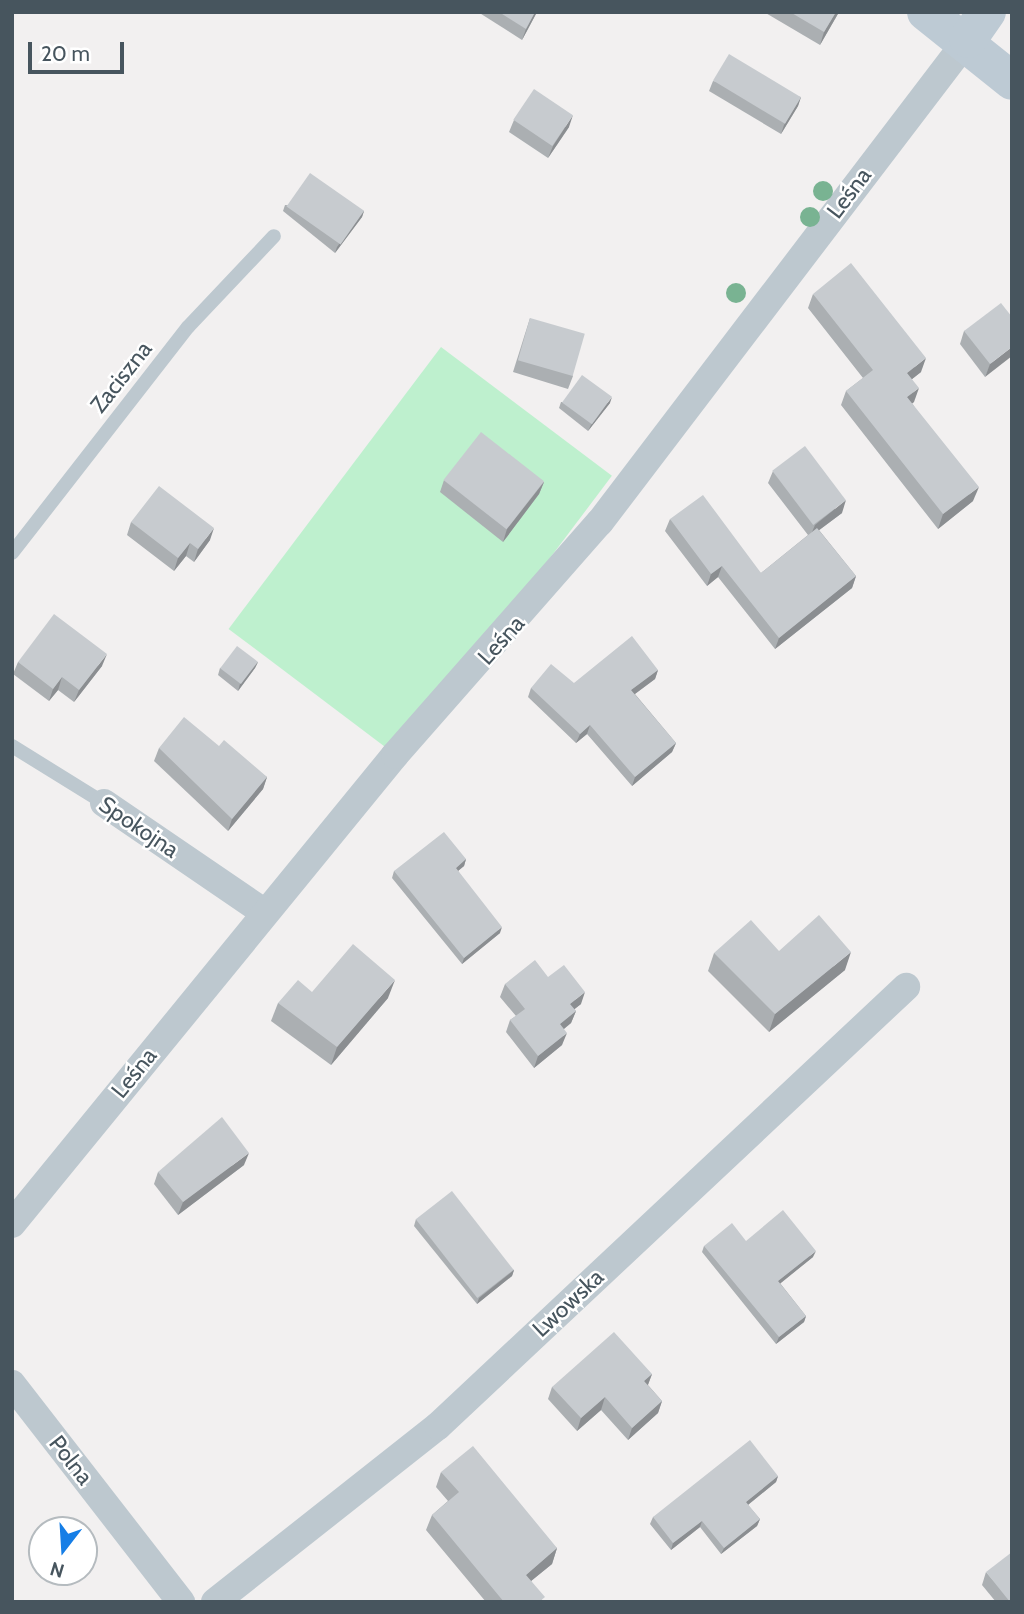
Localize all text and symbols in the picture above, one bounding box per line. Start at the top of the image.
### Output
scale bar [32,28,128,72]
text: 20 m [41,41,90,66]
street label: Leśna [821,162,877,224]
street label: Zaciszna [85,336,157,418]
street label: Leśna [472,610,530,670]
street label: Spokojna [94,790,184,864]
street label: Leśna [106,1042,162,1104]
street label: Lwowska [527,1263,609,1343]
street label: Polna [43,1430,99,1490]
north arrow [28,1516,98,1586]
text: N [48,1557,67,1583]

